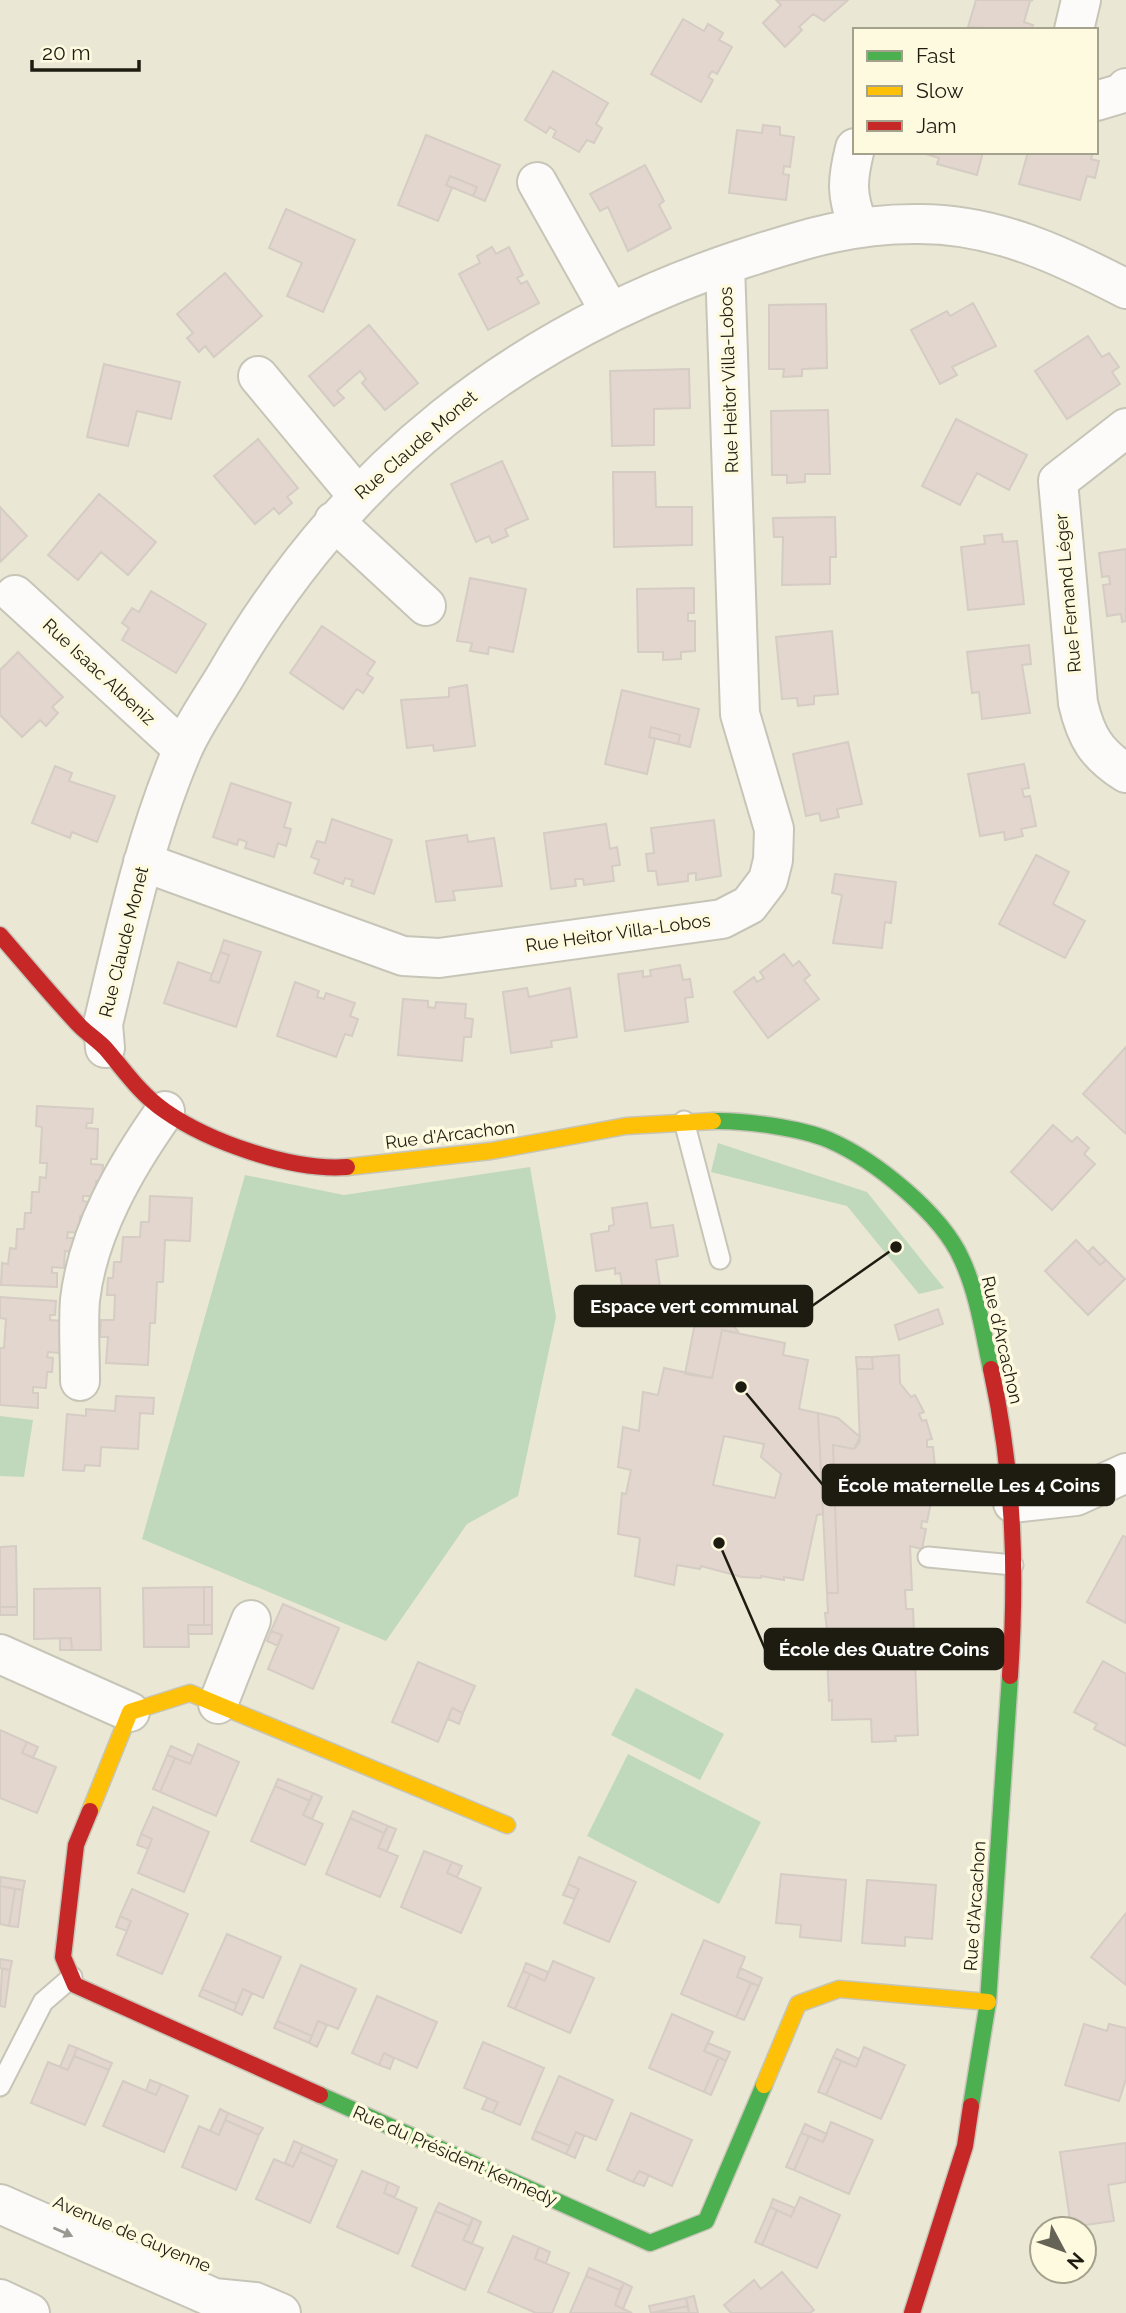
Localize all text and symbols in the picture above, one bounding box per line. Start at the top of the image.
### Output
scale bar [32,28,138,72]
legend [853,28,1098,154]
text: 20 m [42,40,90,65]
text: Fast [916,43,956,68]
text: Slow [916,78,964,103]
text: Jam [916,113,957,138]
street label: Rue Heitor Villa-Lobos [715,286,742,474]
street label: Rue Claude Monet [350,386,481,503]
street label: Rue Fernand Léger [1050,512,1085,674]
street label: Rue Isaac Albeniz [39,614,160,729]
street label: Rue Claude Monet [95,864,152,1020]
street label: Rue Heitor Villa-Lobos [524,909,712,956]
street label: Rue d'Arcachon [384,1116,516,1153]
street label: Rue d'Arcachon [978,1274,1027,1406]
callout: Espace vert communal [575,1286,812,1326]
text: Espace vert communal [590,1295,799,1317]
callout: École maternelle Les 4 Coins [823,1465,1114,1505]
text: École maternelle Les 4 Coins [838,1474,1100,1496]
callout: École des Quatre Coins [765,1629,1003,1669]
text: École des Quatre Coins [779,1638,989,1660]
street label: Rue d'Arcachon [959,1840,990,1972]
street label: Rue du Président Kennedy [350,2101,561,2210]
street label: Avenue de Guyenne [50,2191,215,2276]
north arrow [1028,2215,1098,2285]
one-way arrow [52,2227,73,2238]
text: N [1063,2248,1089,2274]

